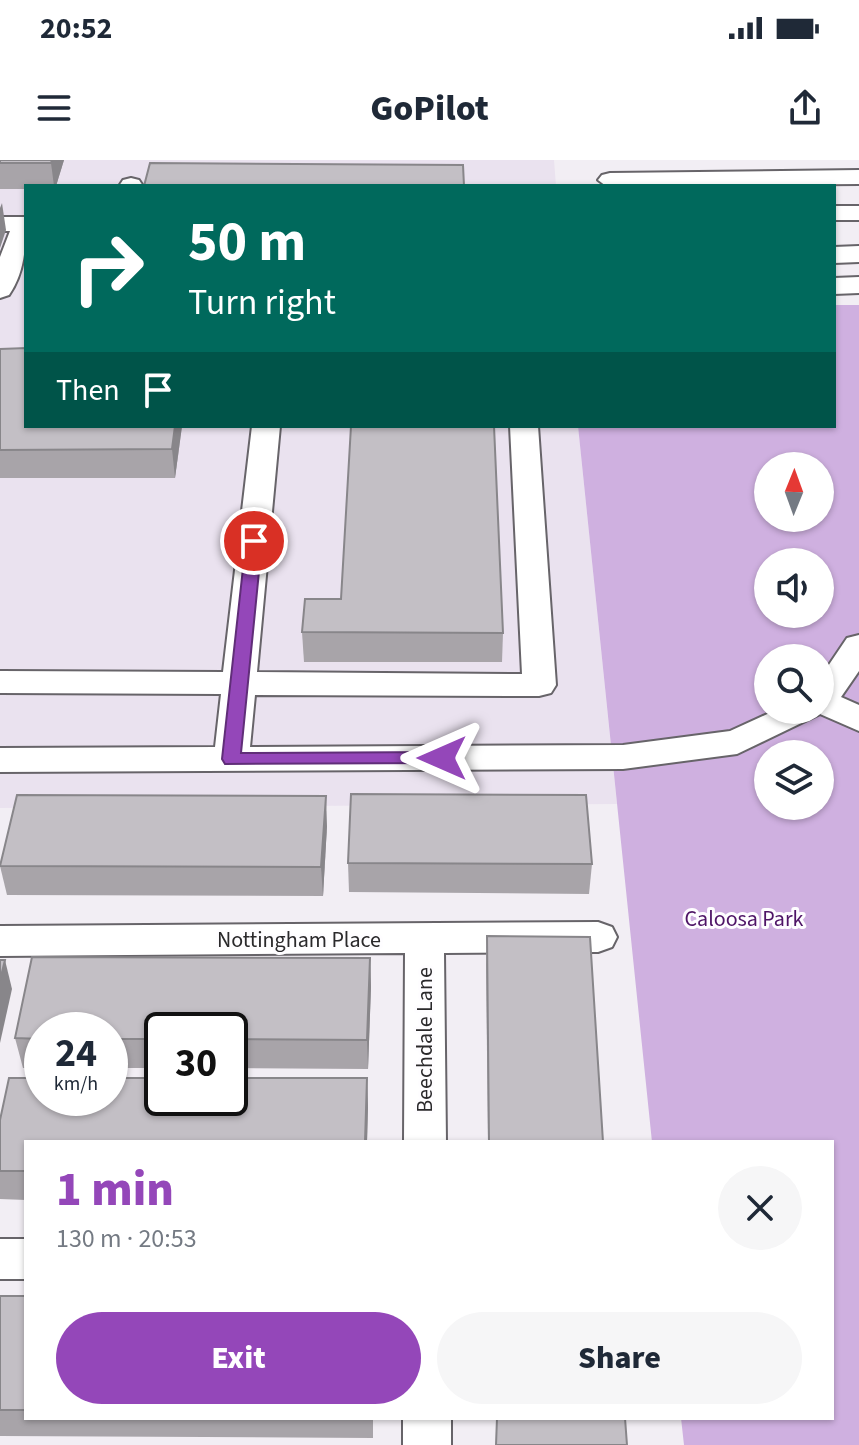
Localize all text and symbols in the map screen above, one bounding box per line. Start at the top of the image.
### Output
text: 20:52 [40,7,112,50]
text: GoPilot [370,83,489,134]
icon: menu [32,86,76,130]
icon: share [783,86,827,130]
text: 50 m [188,203,306,282]
icon: right [56,216,160,320]
text: Turn right [188,277,336,328]
icon: arrive [136,368,180,412]
text: Then [56,369,120,412]
north arrow [754,452,834,532]
map controls [754,452,834,820]
pin [220,507,288,575]
icon: arrive [232,519,276,563]
button: sound [754,548,834,628]
button: search [754,644,834,724]
position arrow [400,716,484,800]
button: layers [754,740,834,820]
park label: Caloosa Park [685,903,804,935]
street label: Nottingham Place [217,924,381,956]
street label: Beechdale Lane [409,967,441,1113]
speed limit sign: 30 [144,1012,248,1116]
text: 24 [55,1025,97,1082]
text: km/h [54,1070,98,1098]
text: 1 min [56,1156,174,1224]
button: close [718,1166,802,1250]
text: 130 m · 20:53 [56,1220,197,1257]
button: Exit [56,1312,421,1404]
button: Share [437,1312,802,1404]

